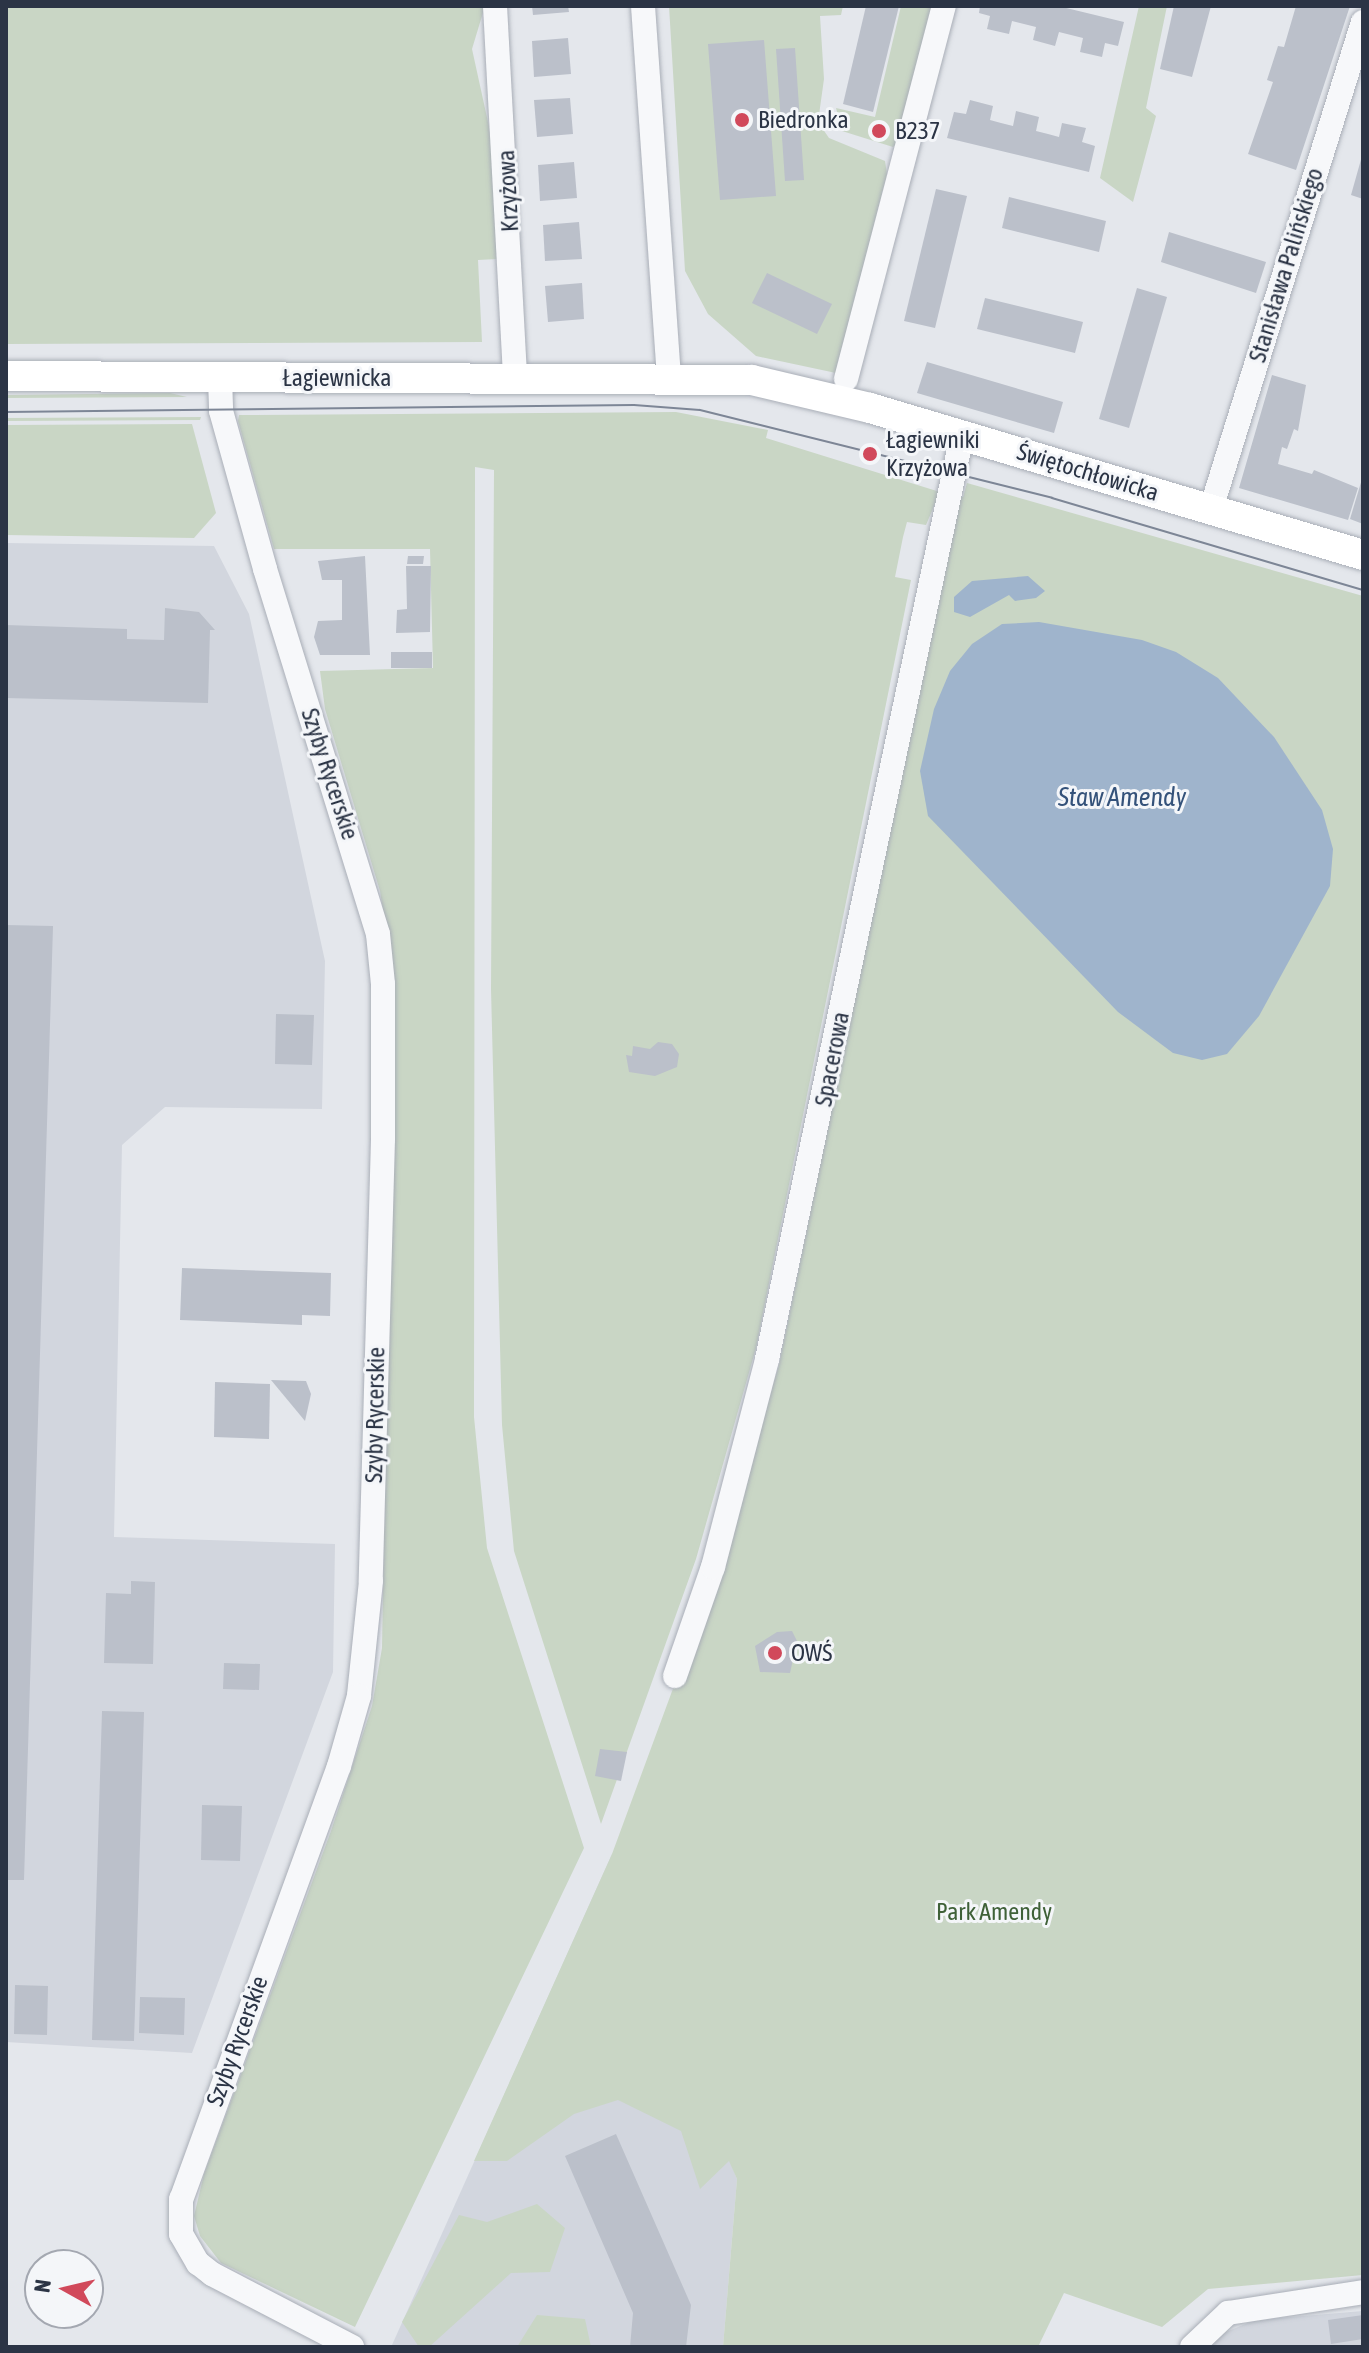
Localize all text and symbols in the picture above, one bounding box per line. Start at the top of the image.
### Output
place label: Biedronka [758,106,849,134]
marker: Biedronka [733,111,751,129]
place label: B237 [895,117,940,145]
marker: B237 [870,122,888,140]
street label: Krzyżowa [491,149,525,233]
street label: Stanisława Palińskiego [1243,164,1329,366]
street label: Łagiewnicka [282,364,392,392]
place label: Łagiewniki Krzyżowa [886,426,980,482]
street label: Świętochłowicka [1014,437,1162,507]
marker: Łagiewniki Krzyżowa [861,445,879,463]
street label: Szyby Rycerskie [295,705,365,843]
water label: Staw Amendy [1058,782,1186,814]
street label: Spacerowa [809,1009,855,1109]
street label: Szyby Rycerskie [359,1347,391,1483]
place label: OWŚ [791,1639,832,1667]
marker: OWŚ [766,1644,784,1662]
park label: Park Amendy [936,1898,1052,1926]
street label: Szyby Rycerskie [200,1972,274,2110]
north arrow [24,2249,104,2329]
text: N [28,2278,56,2294]

